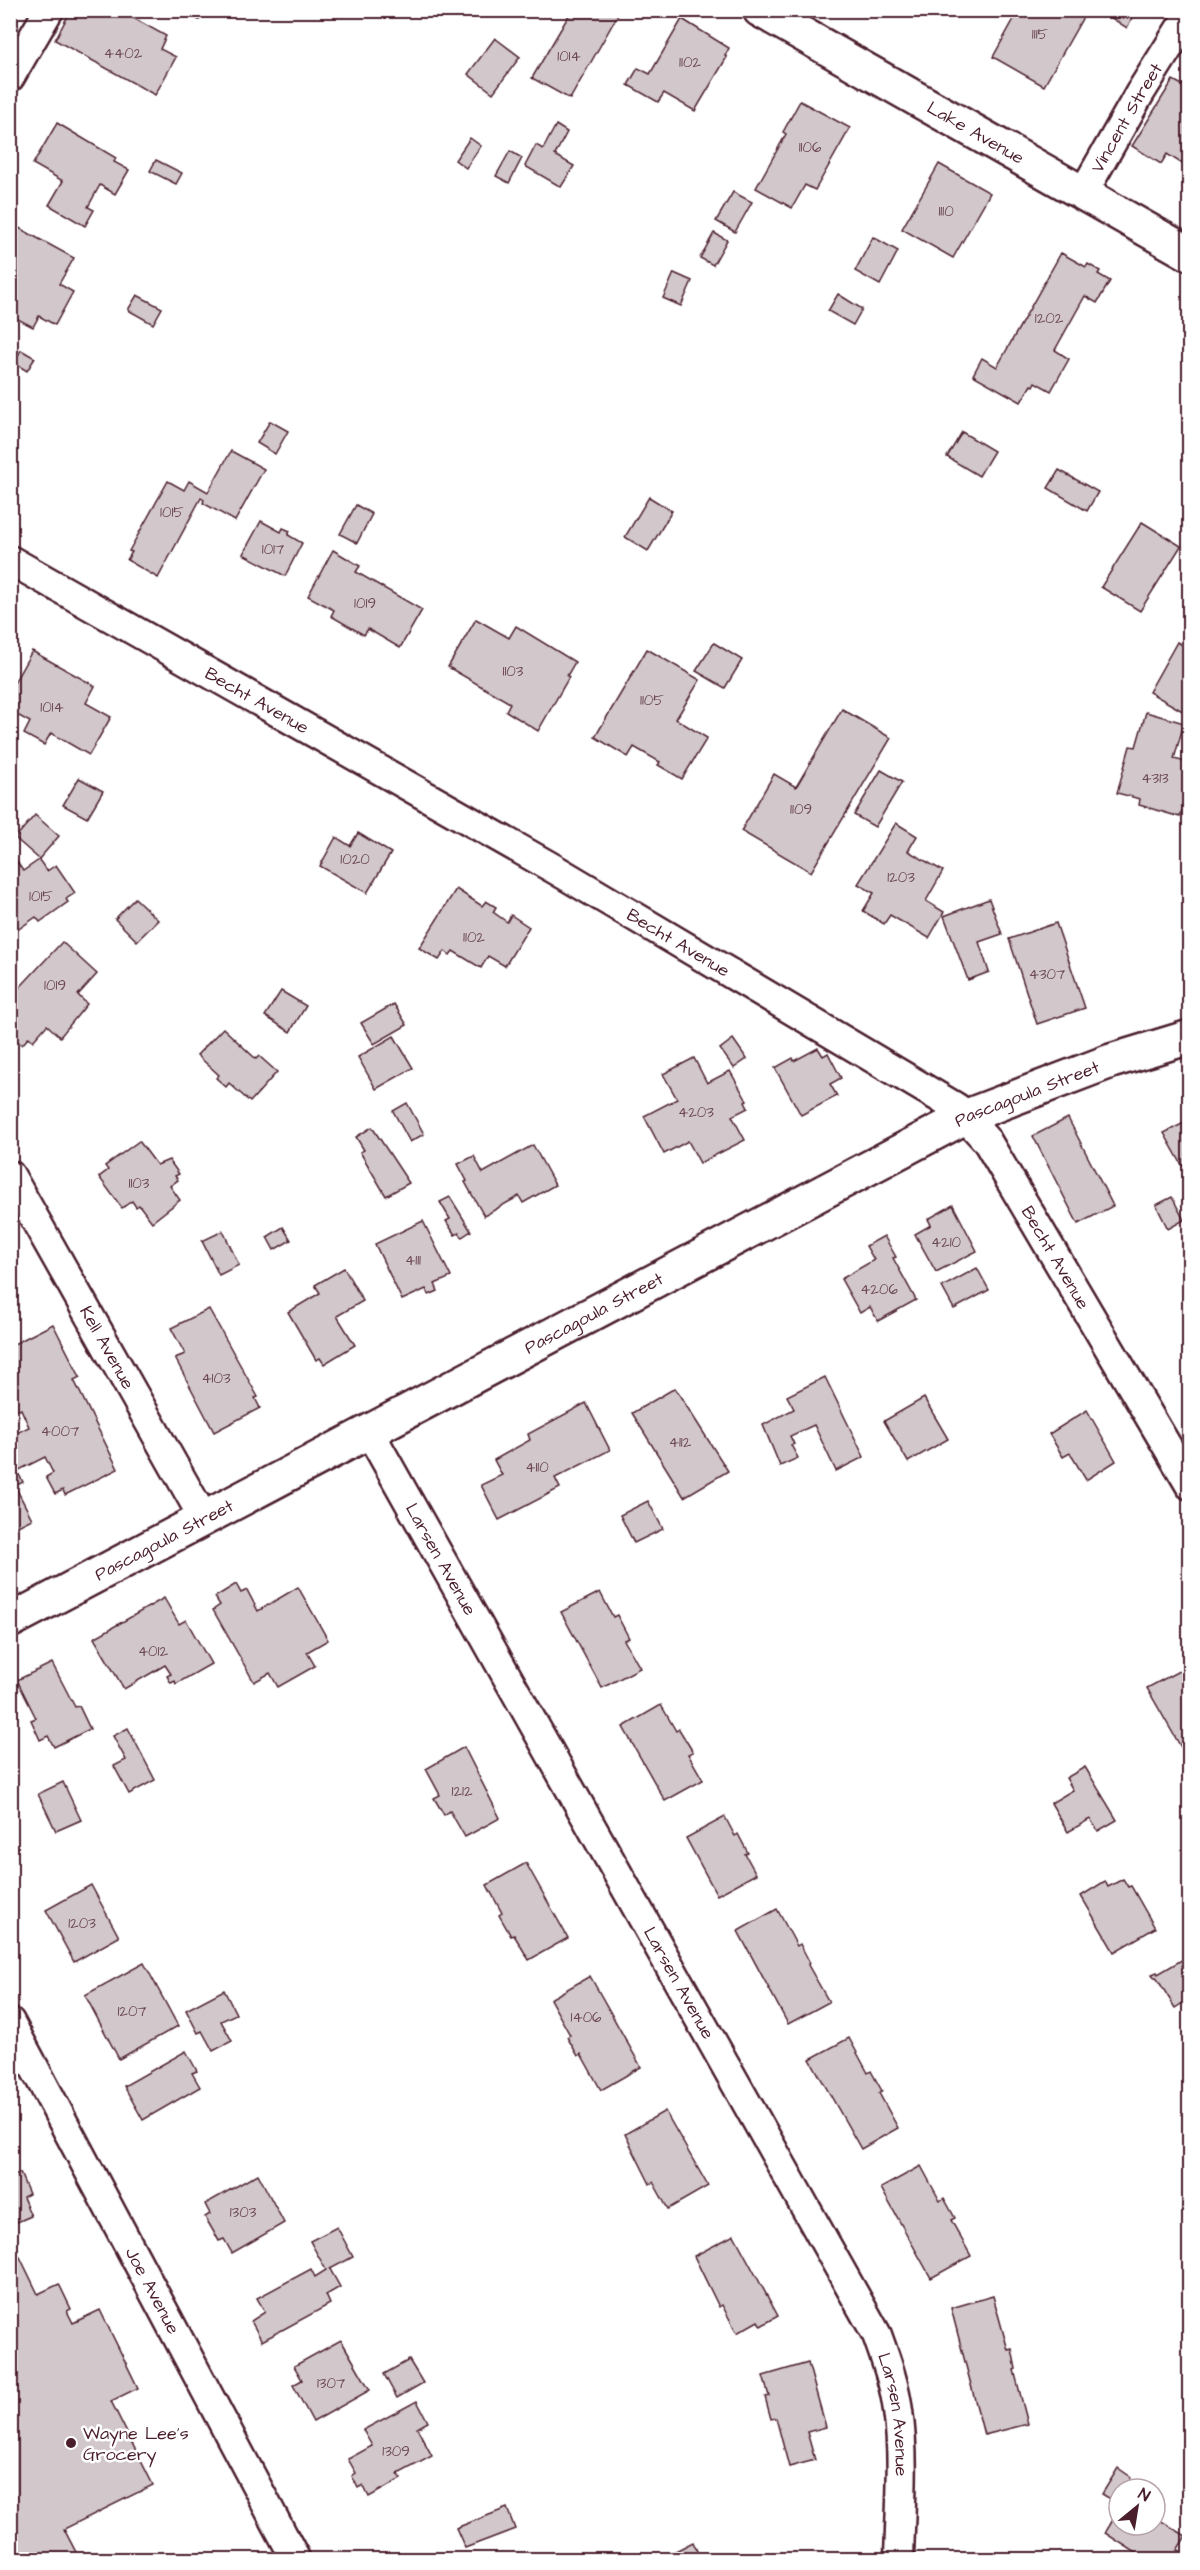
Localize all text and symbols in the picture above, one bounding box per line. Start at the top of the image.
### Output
house number: 1115 [1032,24,1049,45]
house number: 4402 [104,43,143,64]
house number: 1014 [557,46,581,67]
house number: 1102 [679,52,701,73]
street label: Vincent Street [1085,58,1169,177]
street label: Lake Avenue [922,95,1029,171]
house number: 1106 [799,137,822,158]
house number: 1110 [938,201,954,222]
house number: 1202 [1035,308,1064,329]
house number: 1015 [160,502,184,523]
house number: 1017 [262,539,284,560]
house number: 1019 [354,593,376,614]
street label: Becht Avenue [200,661,314,740]
house number: 1103 [503,661,524,682]
house number: 1105 [640,690,664,711]
house number: 1014 [40,697,64,718]
house number: 4313 [1141,768,1169,789]
house number: 1109 [790,799,812,820]
house number: 1020 [340,849,370,870]
house number: 1203 [887,867,915,888]
house number: 1015 [29,886,53,907]
street label: Becht Avenue [622,903,734,983]
house number: 1102 [463,927,485,948]
house number: 4307 [1029,964,1065,985]
house number: 1019 [44,975,66,996]
street label: Pascagoula Street [950,1054,1104,1134]
house number: 4203 [678,1102,714,1123]
house number: 1103 [129,1173,150,1194]
street label: Becht Avenue [1015,1201,1096,1314]
house number: 4210 [931,1232,962,1253]
house number: 4111 [405,1250,421,1271]
street label: Pascagoula Street [520,1266,668,1360]
house number: 4206 [860,1279,898,1300]
street label: Kell Avenue [73,1301,140,1394]
house number: 4103 [201,1368,231,1389]
house number: 4007 [41,1421,79,1442]
house number: 4112 [669,1432,692,1453]
house number: 4110 [525,1457,549,1478]
street label: Pascagoula Street [90,1493,239,1587]
street label: Larsen Avenue [399,1499,482,1620]
house number: 4012 [138,1641,168,1662]
house number: 1212 [451,1781,473,1802]
house number: 1203 [68,1913,96,1934]
street label: Larsen Avenue [637,1922,720,2044]
house number: 1207 [117,2001,147,2022]
house number: 1406 [571,2007,602,2028]
house number: 1303 [230,2202,257,2223]
street label: Joe Avenue [119,2243,186,2339]
street label: Larsen Avenue [871,2350,914,2477]
house number: 1307 [317,2373,345,2394]
place label: Wayne Lee's Grocery [83,2421,189,2468]
marker: Wayne Lee's Grocery [64,2436,78,2450]
house number: 1309 [382,2441,410,2462]
north arrow [1107,2477,1167,2537]
text: N [1134,2483,1154,2507]

